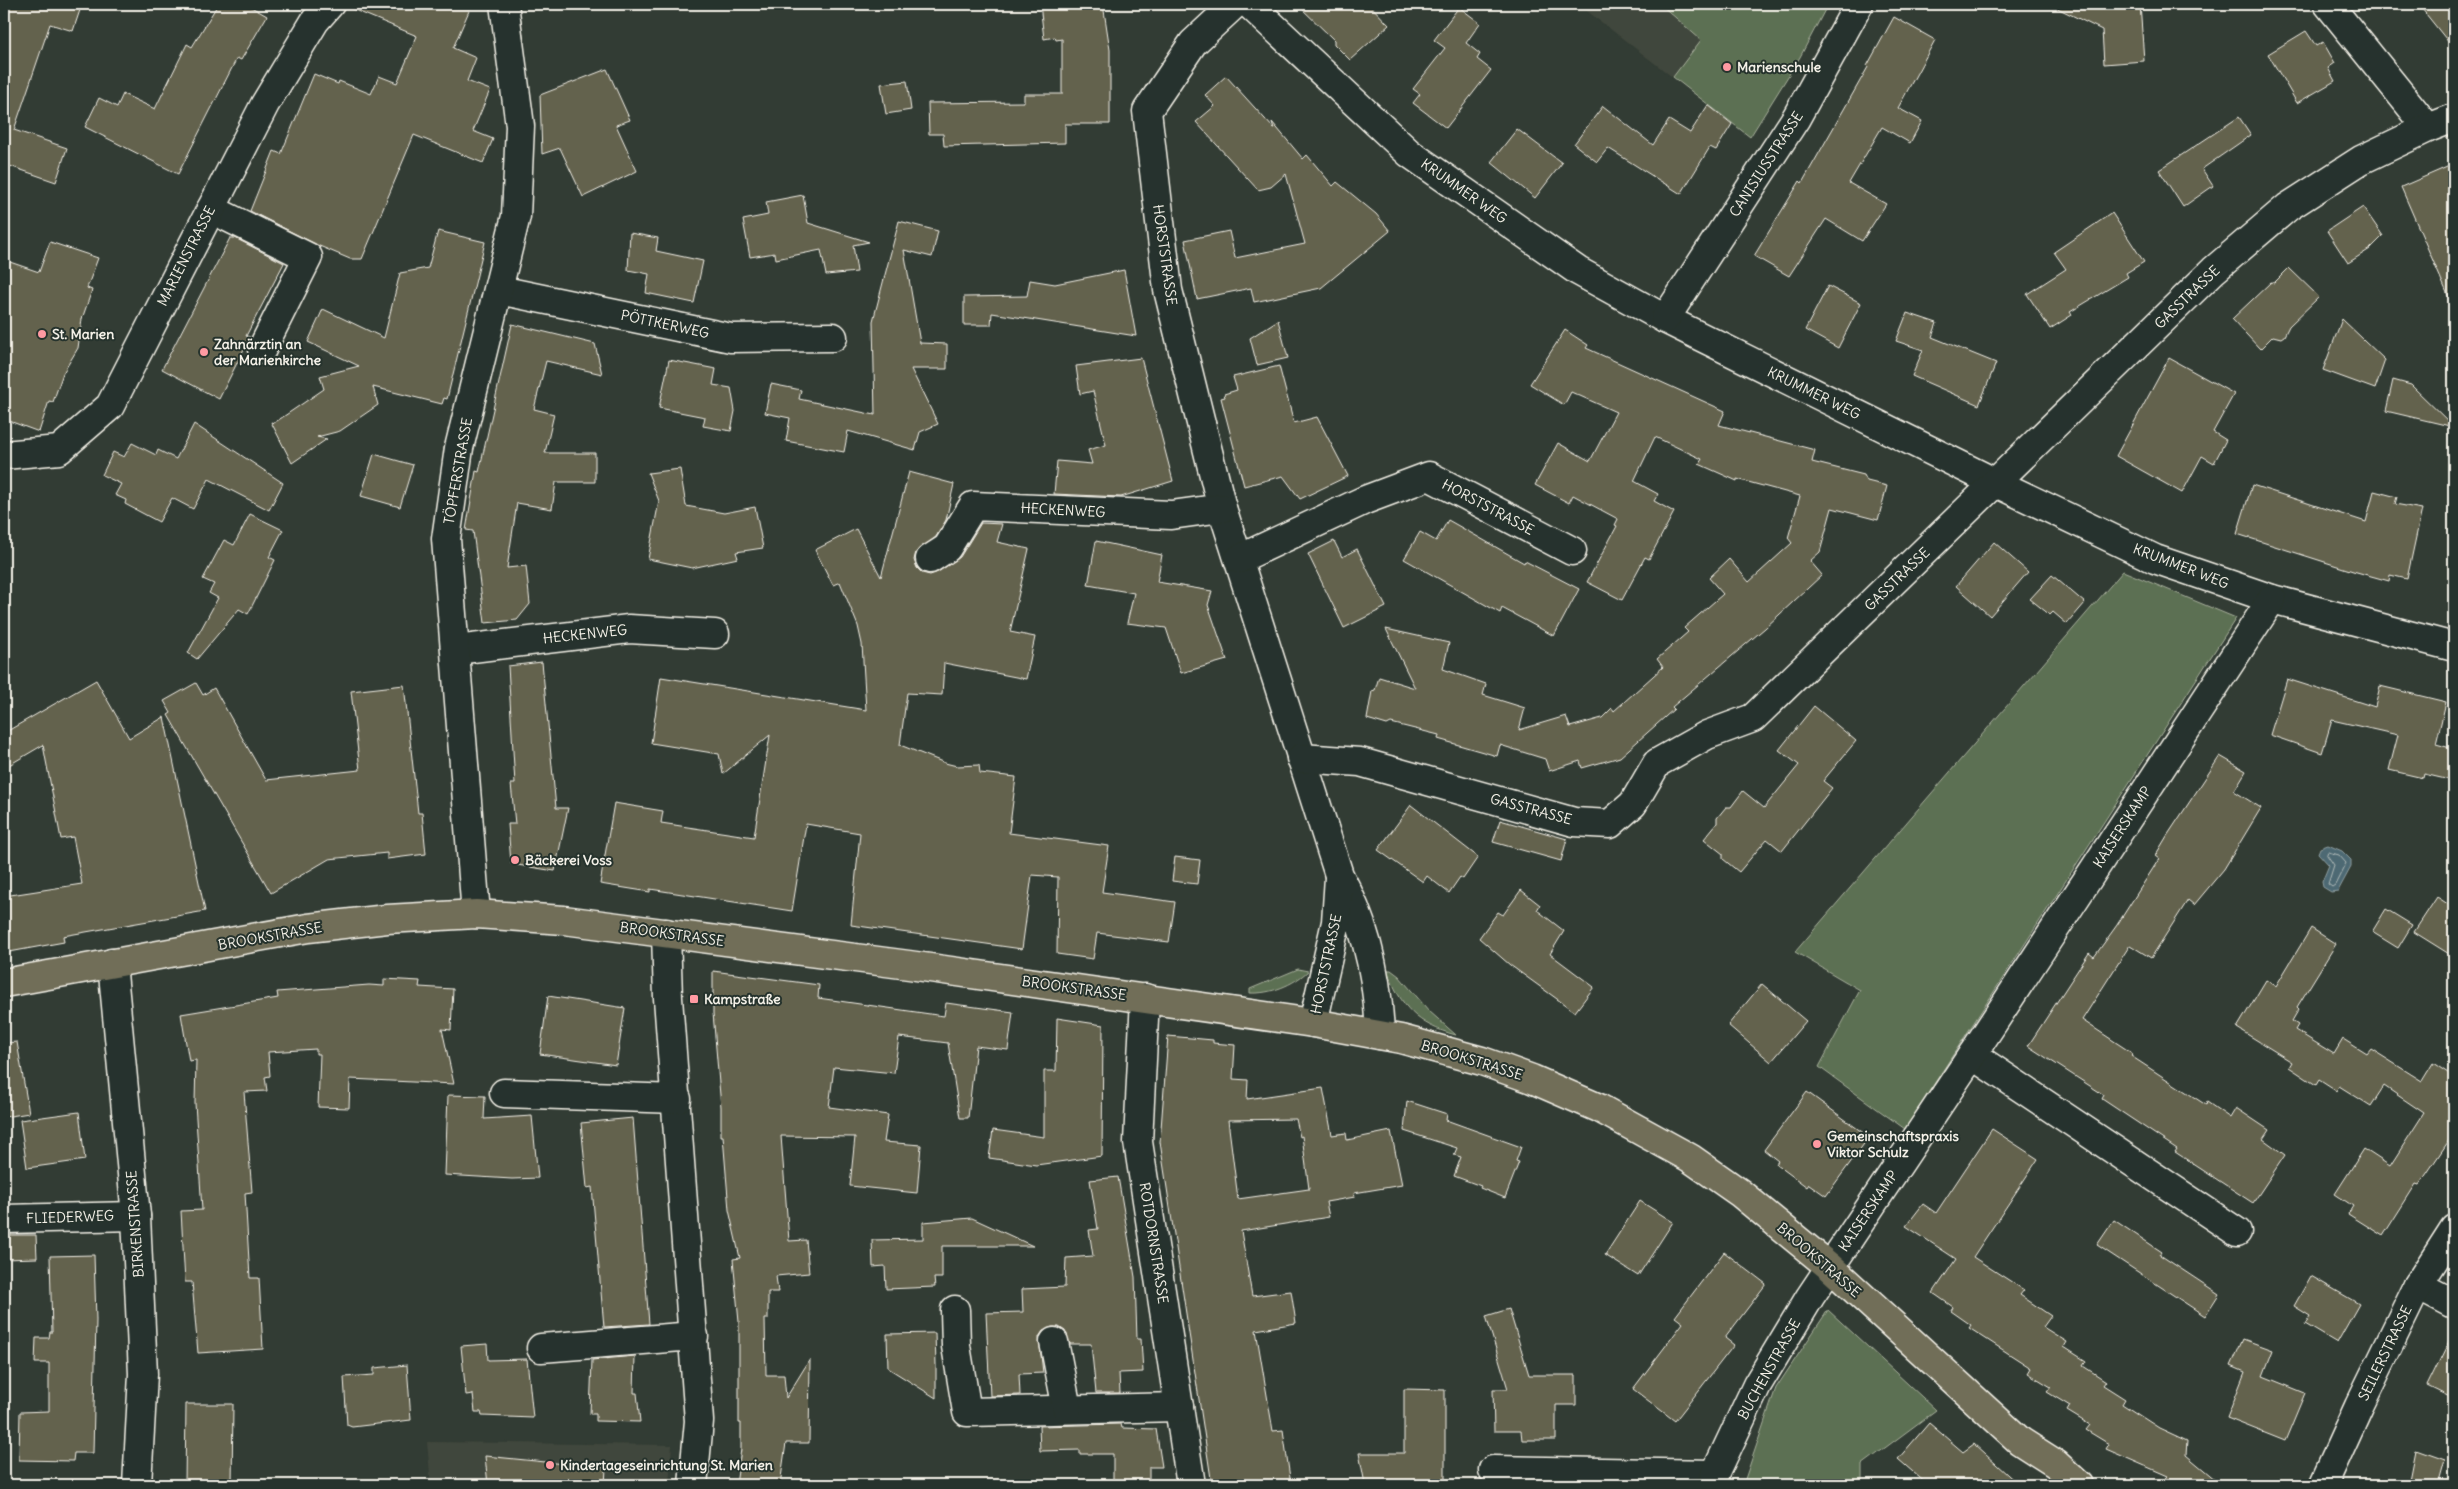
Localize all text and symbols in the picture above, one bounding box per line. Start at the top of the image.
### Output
place label: Marienschule [1737,58,1822,76]
marker: Marienschule [1721,61,1733,73]
street label: CANISIUSSTRASSE [1725,108,1807,220]
street label: KRUMMER WEG [1417,155,1511,227]
street label: MARIENSTRASSE [153,203,219,309]
street label: HORSTSTRASSE [1149,203,1181,307]
street label: GASSTRASSE [2151,261,2223,333]
street label: PÖTTKERWEG [619,306,711,342]
place label: St. Marien [52,325,114,343]
marker: St. Marien [36,328,48,340]
place label: Zahnärztin an der Marienkirche [214,335,322,369]
marker: Zahnärztin an der Marienkirche [198,346,210,358]
street label: KRUMMER WEG [1765,363,1863,423]
street label: TÖPFERSTRASSE [440,416,476,526]
street label: HORSTSTRASSE [1439,475,1537,539]
street label: HECKENWEG [1020,499,1106,521]
street label: KRUMMER WEG [2131,539,2231,593]
street label: GASSTRASSE [1861,543,1933,615]
street label: HECKENWEG [542,621,628,647]
street label: KAISERSKAMP [2089,783,2155,871]
street label: GASSTRASSE [1488,789,1574,829]
place label: Bäckerei Voss [525,851,613,869]
marker: Bäckerei Voss [509,854,521,866]
street label: HORSTSTRASSE [1307,912,1345,1016]
street label: BROOKSTRASSE [217,918,323,954]
street label: BROOKSTRASSE [619,918,725,950]
street label: BROOKSTRASSE [1021,972,1127,1004]
place label: Kampstraße [704,990,781,1008]
marker: Kampstraße [688,993,700,1005]
street label: BROOKSTRASSE [1419,1036,1525,1084]
place label: Gemeinschaftspraxis Viktor Schulz [1827,1127,1960,1161]
marker: Gemeinschaftspraxis Viktor Schulz [1811,1138,1823,1150]
street label: KAISERSKAMP [1834,1167,1902,1255]
street label: BIRKENSTRASSE [122,1170,148,1278]
street label: ROTDORNSTRASSE [1136,1181,1172,1305]
street label: FLIEDERWEG [26,1206,114,1228]
street label: BROOKSTRASSE [1773,1219,1865,1301]
street label: SEILERSTRASSE [2354,1302,2416,1404]
street label: BUCHENSTRASSE [1734,1315,1804,1423]
place label: Kindertageseinrichtung St. Marien [560,1456,773,1474]
marker: Kindertageseinrichtung St. Marien [544,1459,556,1471]

